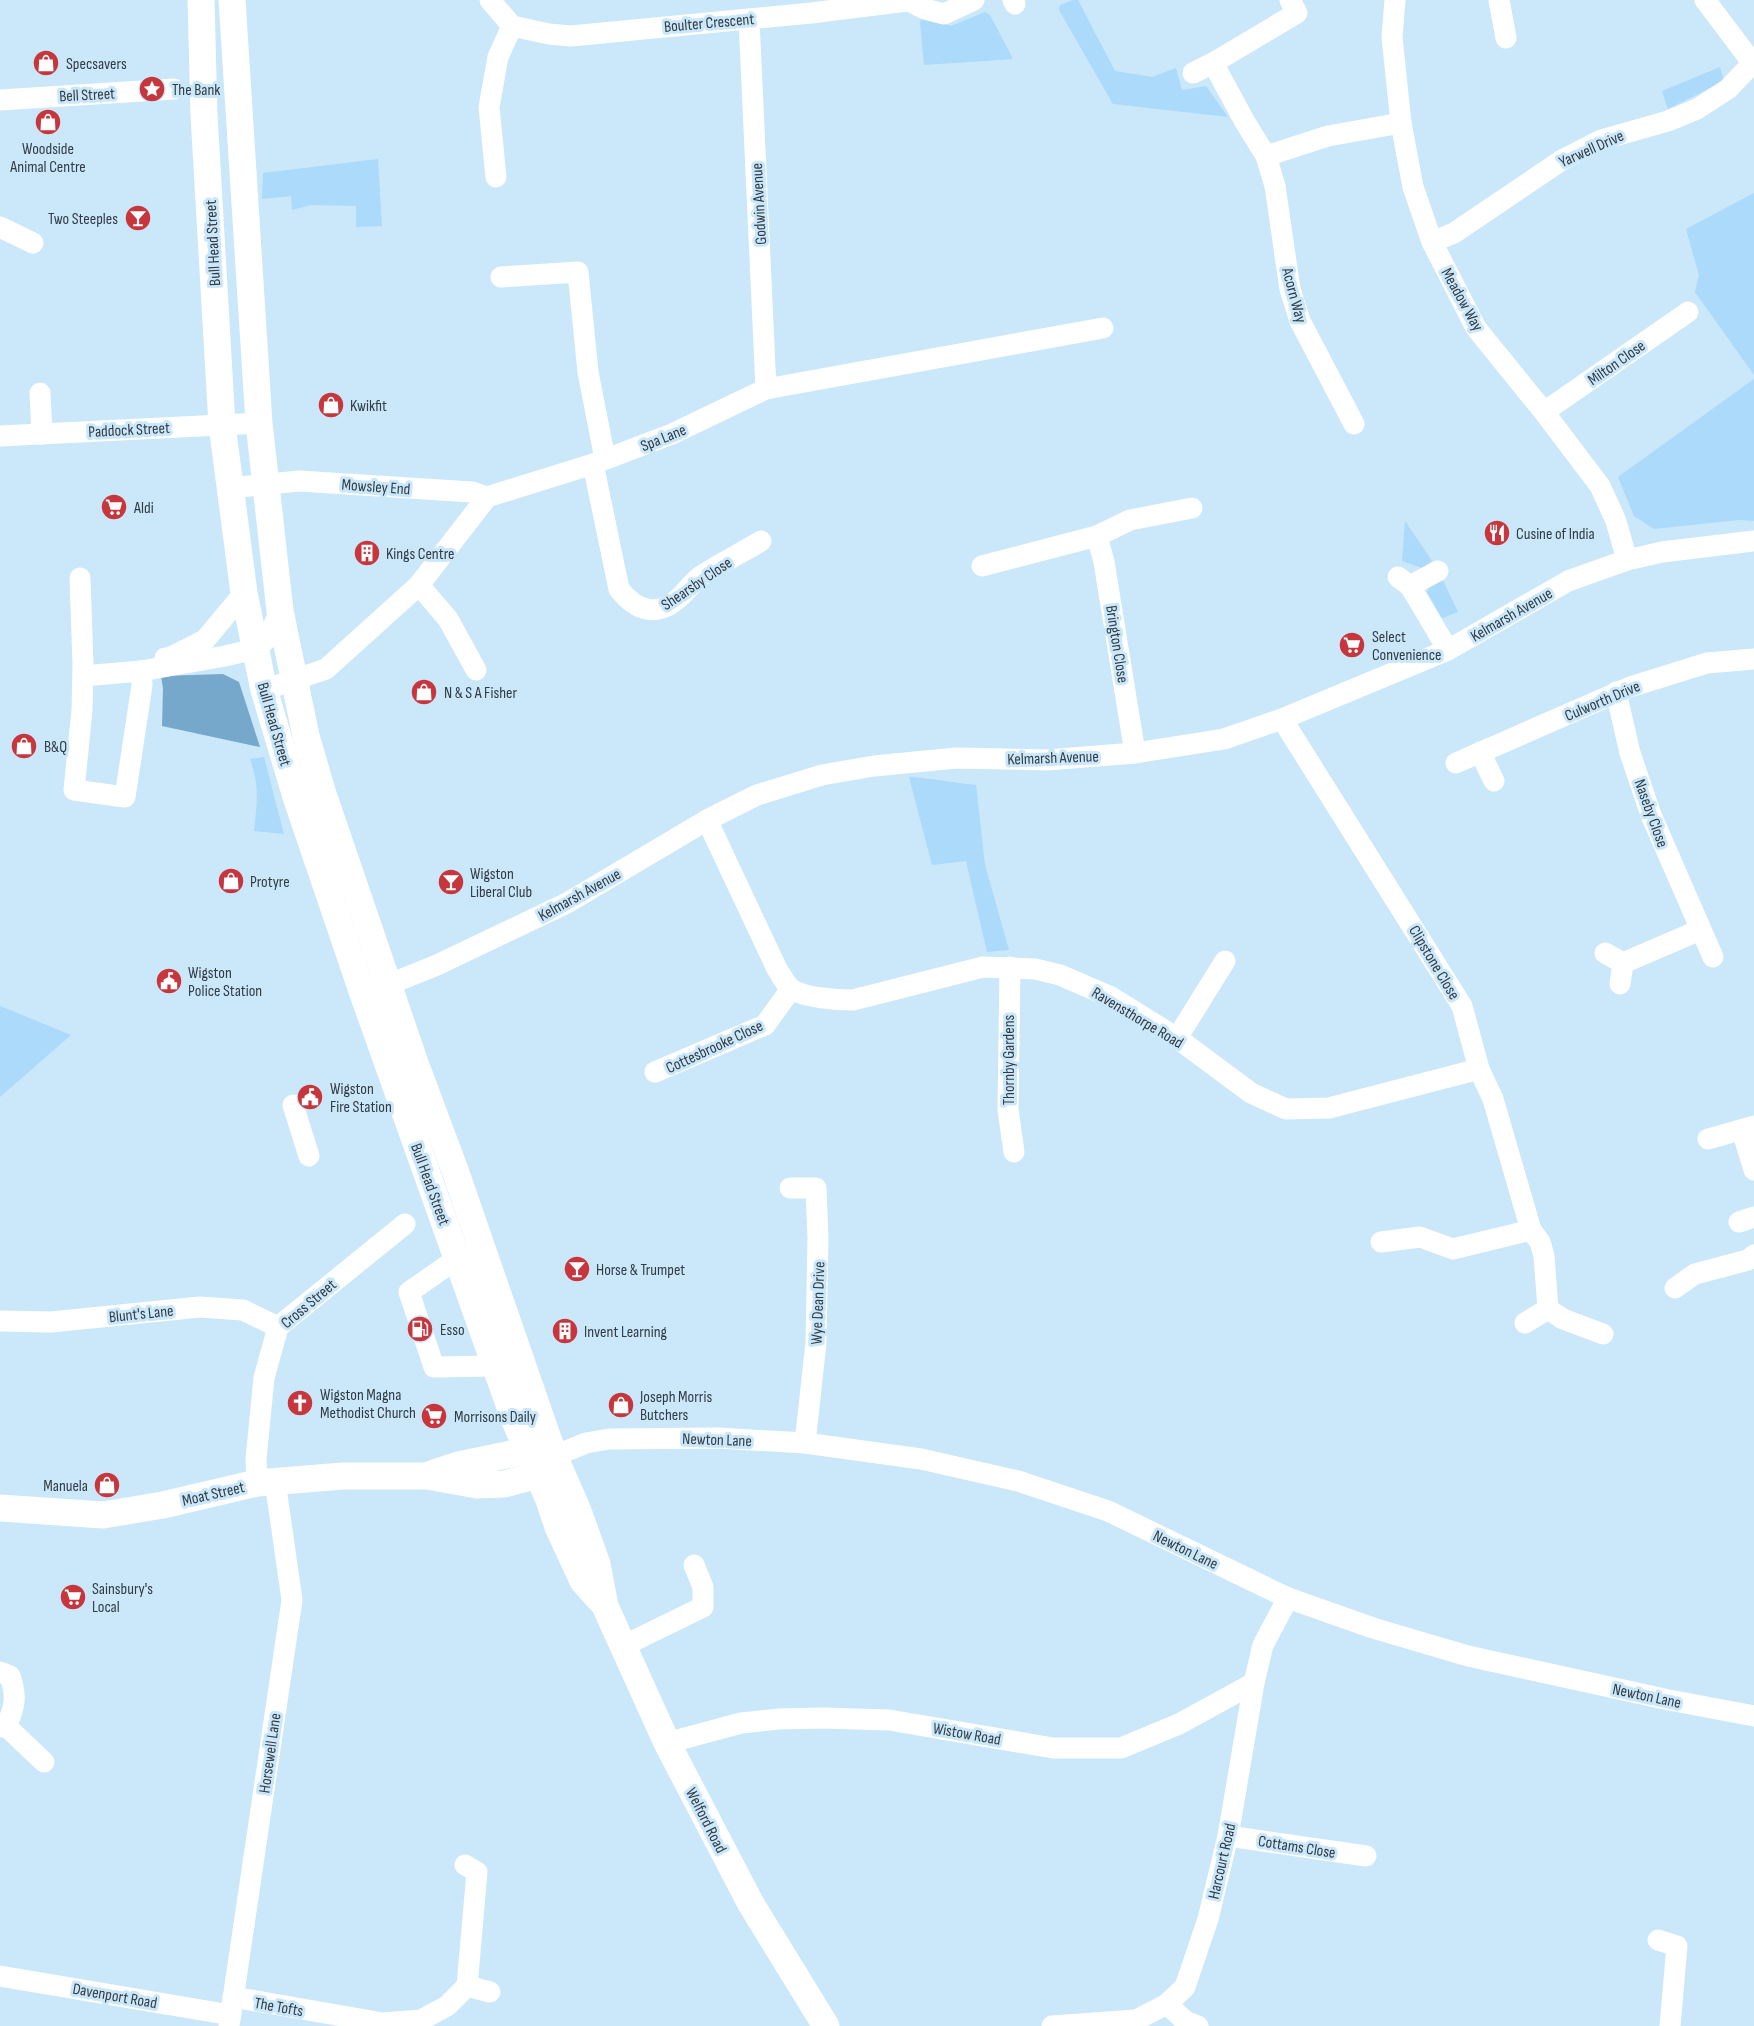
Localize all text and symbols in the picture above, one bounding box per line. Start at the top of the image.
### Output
street label: Boulter Crescent [663,10,755,37]
shop icon: Specsavers [31,48,61,78]
place label: Specsavers [66,55,127,74]
place icon: The Bank [137,74,167,104]
place label: The Bank [172,81,220,100]
street label: Bell Street [59,85,116,106]
shop icon: Woodside Animal Centre [33,107,63,137]
street label: Yarwell Drive [1556,127,1627,172]
place label: Woodside Animal Centre [9,140,86,177]
street label: Godwin Avenue [748,163,771,245]
street label: Bull Head Street [202,199,225,286]
bar icon: Two Steeples [123,203,153,233]
place label: Two Steeples [48,210,118,229]
street label: Acorn Way [1277,265,1310,325]
street label: Meadow Way [1437,265,1487,335]
street label: Milton Close [1584,337,1649,390]
shop icon: Kwikfit [316,390,346,420]
place label: Kwikfit [350,397,387,416]
street label: Paddock Street [88,419,170,442]
street label: Spa Lane [638,421,689,456]
street label: Mowsley End [341,476,411,499]
supermarket icon: Aldi [99,492,129,522]
place label: Aldi [133,499,154,518]
restaurant icon: Cusine of India [1482,518,1512,548]
place label: Cusine of India [1516,525,1595,544]
building icon: Kings Centre [352,538,382,568]
place label: Kings Centre [386,545,454,564]
street label: Shearsby Close [658,554,736,615]
street label: Kelmarsh Avenue [1467,584,1556,646]
street label: Brington Close [1101,604,1132,684]
place label: Select Convenience [1372,628,1441,665]
supermarket icon: Select Convenience [1337,630,1367,660]
shop icon: N & S A Fisher [409,677,439,707]
street label: Culworth Drive [1562,677,1643,726]
street label: Bull Head Street [253,680,295,768]
place label: N & S A Fisher [444,684,517,703]
shop icon: B&Q [9,731,39,761]
place label: B&Q [44,738,67,757]
street label: Kelmarsh Avenue [1007,747,1099,770]
street label: Naseby Close [1629,777,1672,850]
place label: Wigston Liberal Club [470,865,532,902]
street label: Kelmarsh Avenue [535,865,624,926]
shop icon: Protyre [216,866,246,896]
bar icon: Wigston Liberal Club [436,867,466,897]
place label: Protyre [250,873,290,892]
street label: Clipstone Close [1404,922,1463,1003]
place label: Wigston Police Station [188,964,262,1001]
public building icon: Wigston Police Station [154,966,184,996]
street label: Ravensthorpe Road [1088,983,1186,1053]
street label: Thornby Gardens [1000,1014,1019,1105]
street label: Cottesbrooke Close [663,1017,766,1078]
place label: Wigston Fire Station [330,1080,392,1117]
public building icon: Wigston Fire Station [295,1082,325,1112]
street label: Bull Head Street [406,1141,453,1228]
bar icon: Horse & Trumpet [562,1254,592,1284]
place label: Horse & Trumpet [596,1261,685,1280]
street label: Wye Dean Drive [808,1261,829,1345]
street label: Cross Street [277,1275,341,1333]
street label: Blunt's Lane [108,1302,174,1327]
fuel station icon: Esso [405,1314,435,1344]
building icon: Invent Learning [550,1316,580,1346]
place label: Esso [440,1321,465,1340]
place label: Invent Learning [584,1323,667,1342]
place label: Wigston Magna Methodist Church [320,1386,416,1423]
church icon: Wigston Magna Methodist Church [285,1388,315,1418]
place label: Joseph Morris Butchers [639,1388,712,1425]
shop icon: Joseph Morris Butchers [606,1390,636,1420]
supermarket icon: Morrisons Daily [419,1401,449,1431]
place label: Morrisons Daily [454,1408,536,1427]
street label: Newton Lane [682,1430,752,1451]
shop icon: Manuela [92,1470,122,1500]
place label: Manuela [43,1477,88,1496]
street label: Moat Street [180,1478,247,1511]
street label: Newton Lane [1150,1527,1221,1574]
place label: Sainsbury's Local [92,1580,153,1617]
supermarket icon: Sainsbury's Local [58,1582,88,1612]
street label: Newton Lane [1611,1680,1683,1713]
street label: Horsewell Lane [255,1712,285,1794]
street label: Wistow Road [931,1719,1002,1750]
street label: Welford Road [681,1785,730,1856]
street label: Harcourt Road [1205,1822,1240,1901]
street label: Cottams Close [1257,1832,1337,1863]
street label: Davenport Road [71,1980,158,2013]
street label: The Tofts [253,1994,305,2021]

